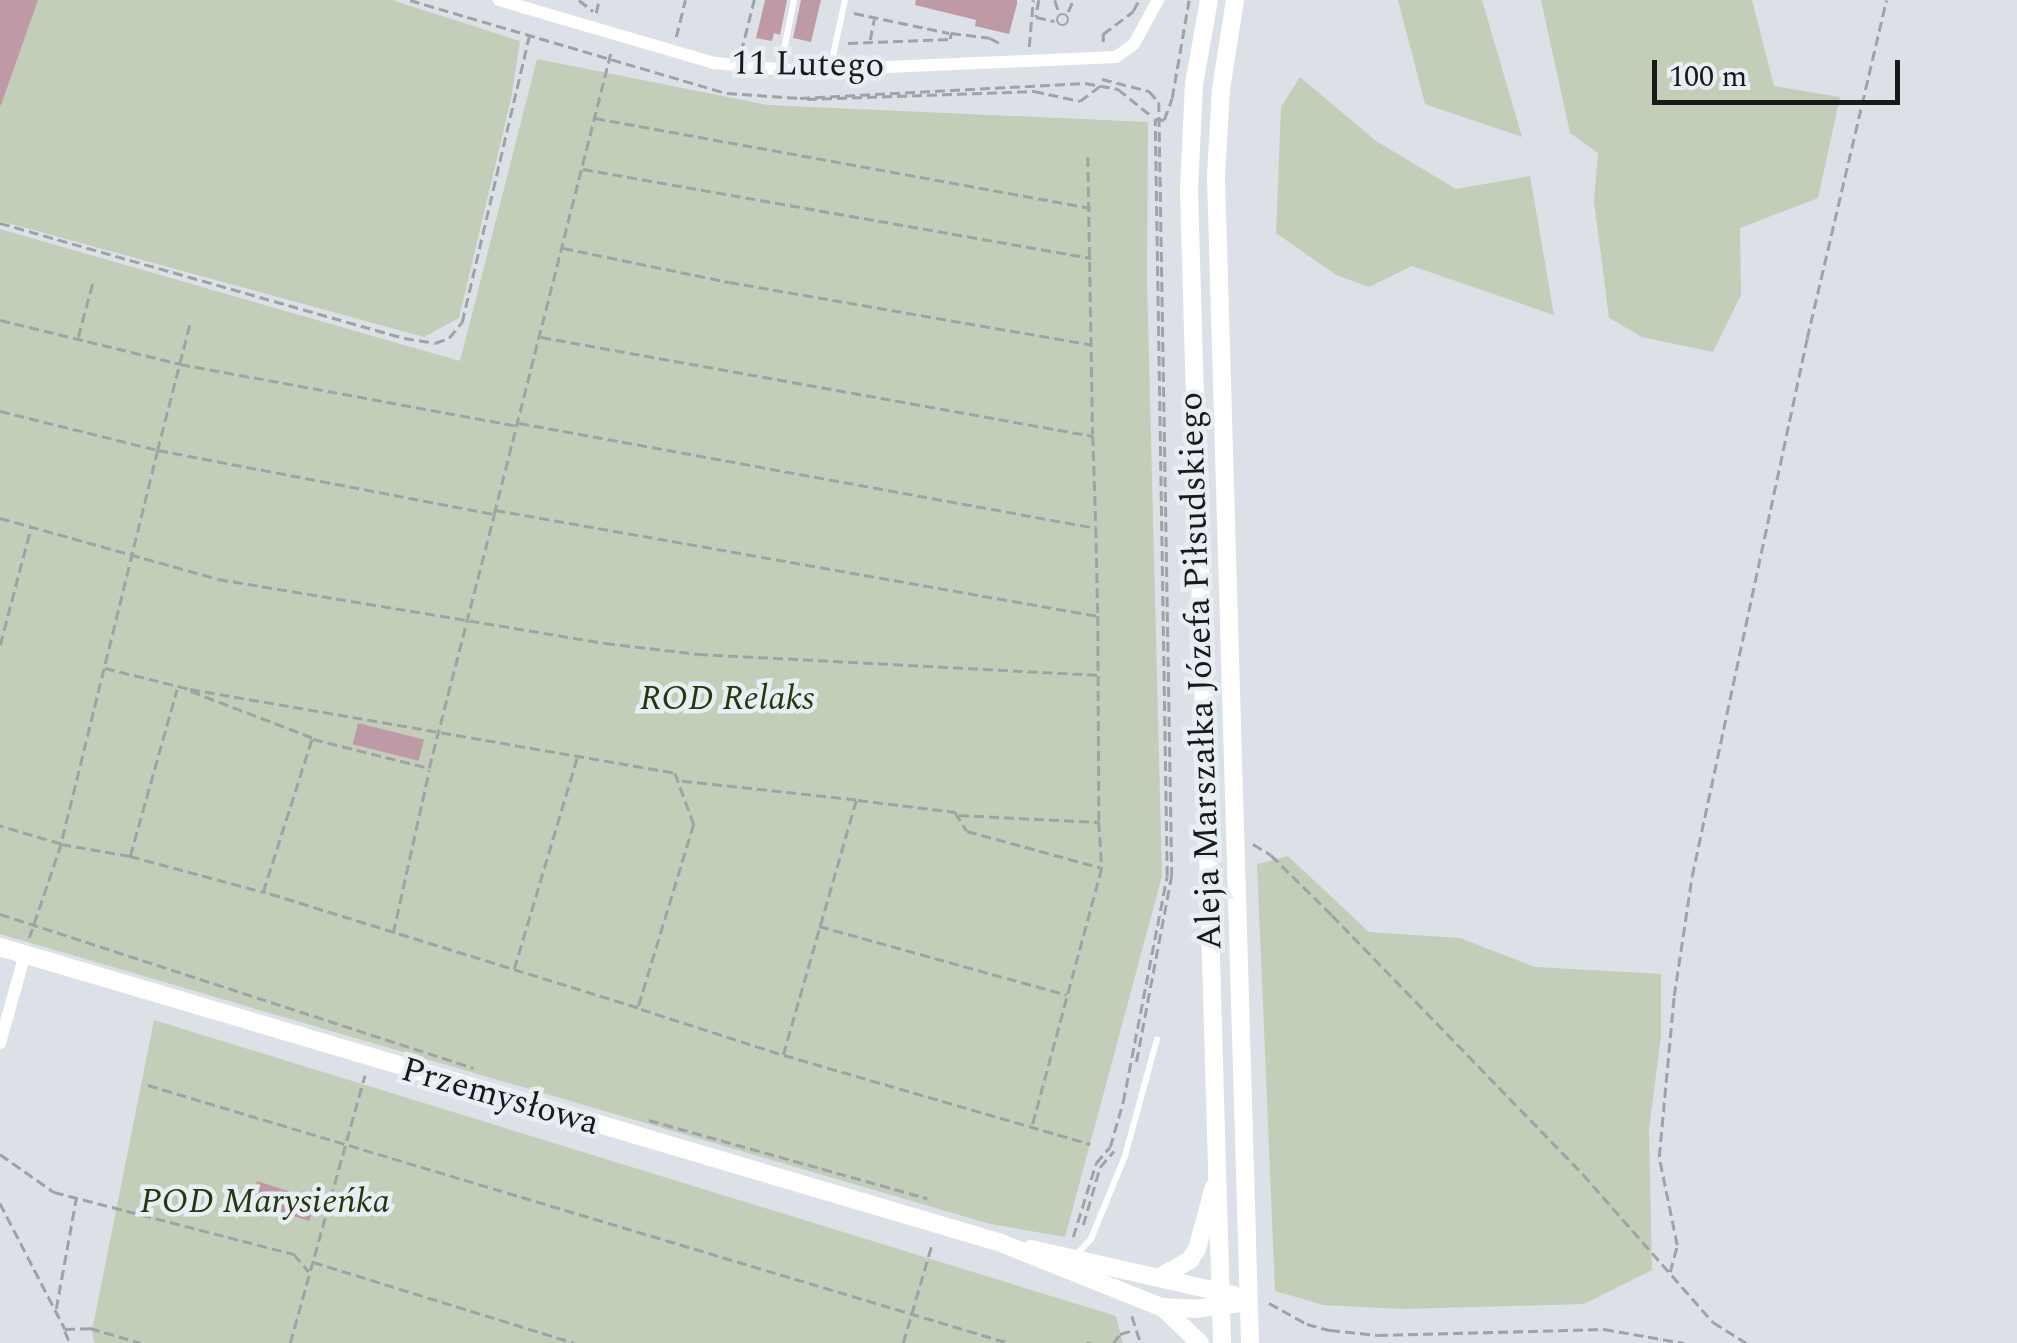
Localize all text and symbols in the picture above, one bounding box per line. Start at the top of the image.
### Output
scale bar [1657,40,1904,102]
street label: 11 Lutego [731,43,885,87]
text: 100 m [1669,54,1747,100]
street label: Aleja Marszałka Józefa Piłsudskiego [1170,391,1232,951]
park label: ROD Relaks [640,678,814,720]
street label: Przemysłowa [396,1049,604,1145]
park label: POD Marysieńka [140,1181,390,1223]

